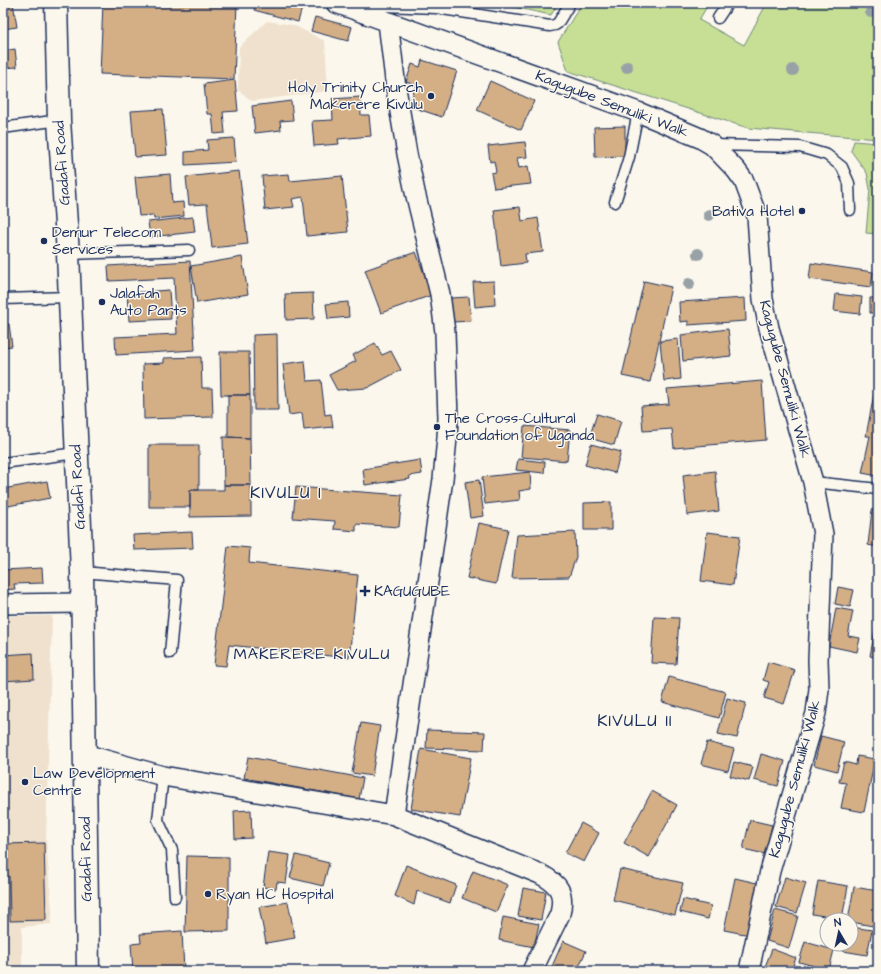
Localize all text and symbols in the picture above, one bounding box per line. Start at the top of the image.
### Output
street label: Kagugube Semuliki Walk [532,65,692,144]
place label: Holy Trinity Church Makerere Kivulu [288,77,424,115]
marker: Holy Trinity Church Makerere Kivulu [426,91,436,101]
street label: Gadafi Road [49,120,75,206]
place label: Bativa Hotel [712,201,794,222]
marker: Bativa Hotel [797,206,807,216]
place label: Demur Telecom Services [52,222,161,260]
marker: Demur Telecom Services [39,236,49,246]
place label: Jalafah Auto Parts [110,283,187,321]
marker: Jalafah Auto Parts [97,297,107,307]
street label: Kagugube Semuliki Walk [753,298,816,460]
place label: The Cross-Cultural Foundation of Uganda [445,408,595,447]
marker: The Cross-Cultural Foundation of Uganda [432,422,442,432]
street label: Gadafi Road [65,444,91,530]
district label: KIVULU I [250,481,322,505]
place label: KAGUGUBE [374,581,450,602]
marker: KAGUGUBE [359,585,371,597]
district label: MAKERERE KIVULU [234,643,390,665]
street label: Kagugube Semuliki Walk [764,698,827,860]
district label: KIVULU II [597,709,673,733]
place label: Law Development Centre [33,763,155,801]
marker: Law Development Centre [20,777,30,787]
street label: Gadafi Road [75,816,97,902]
place label: Ryan HC Hospital [216,884,334,906]
marker: Ryan HC Hospital [203,889,213,899]
north arrow [819,912,859,952]
text: N [833,915,842,931]

